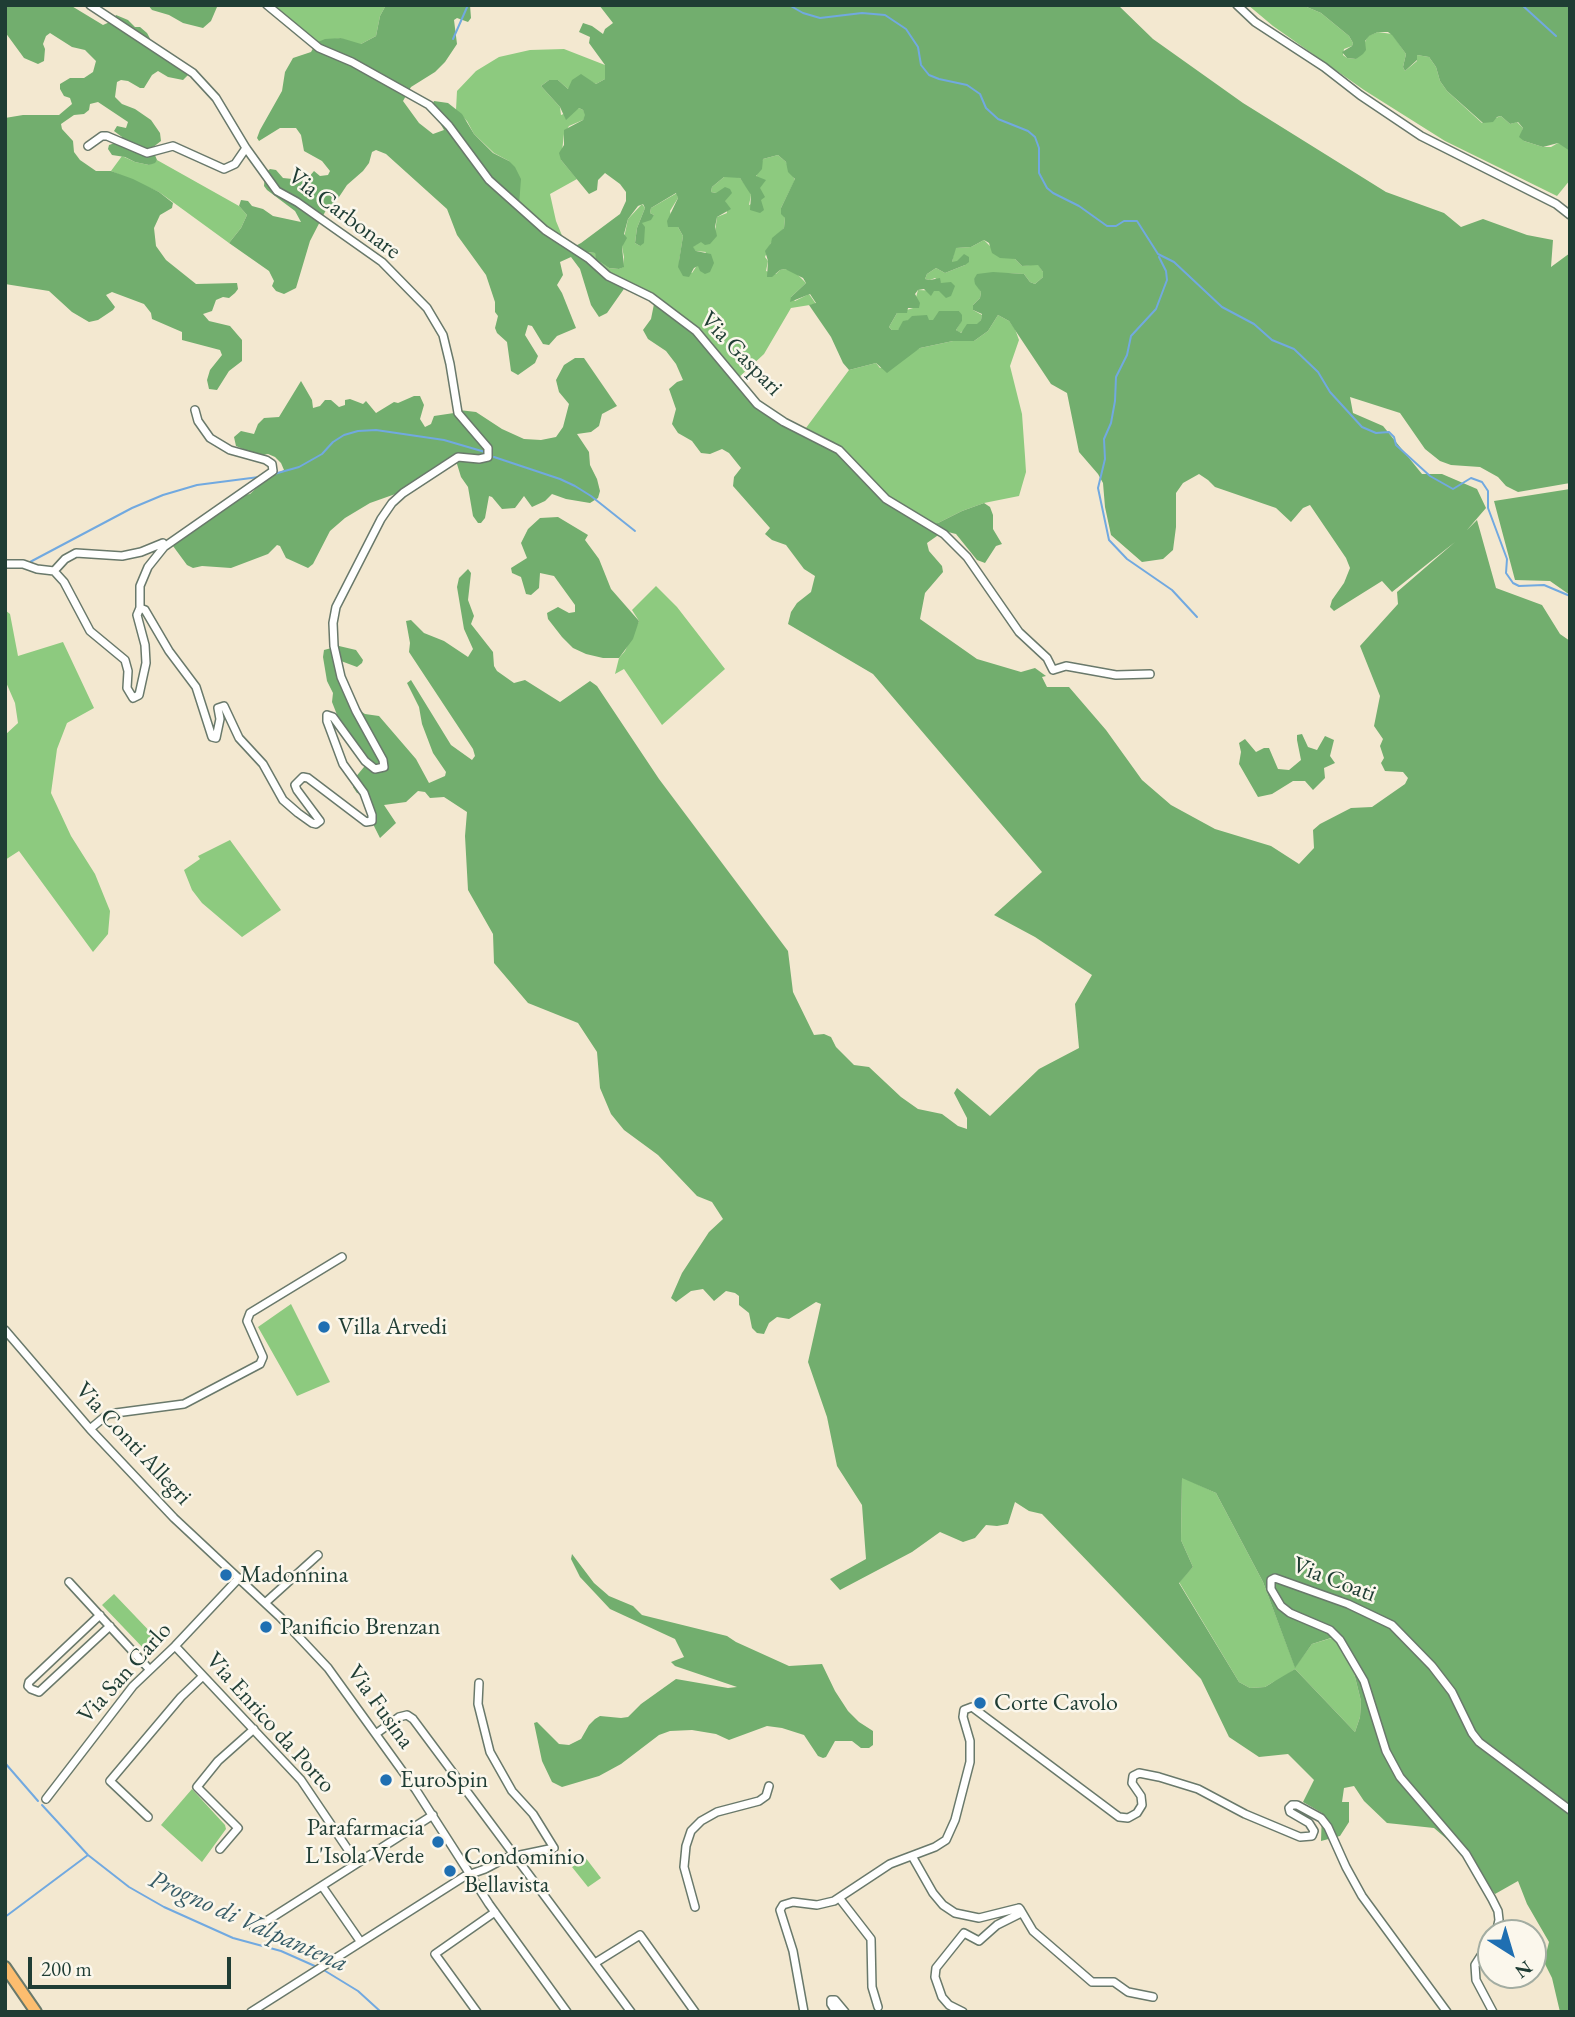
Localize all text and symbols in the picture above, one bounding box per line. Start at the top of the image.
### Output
street label: Via Carbonare [282,162,406,266]
street label: Via Gaspari [694,306,788,402]
place label: Villa Arvedi [338,1313,447,1341]
marker: Villa Arvedi [316,1319,332,1335]
street label: Via Conti Allegri [69,1377,197,1511]
street label: Via Coati [1288,1551,1380,1609]
place label: Madonnina [240,1561,348,1589]
marker: Madonnina [218,1567,234,1583]
place label: Panificio Brenzan [280,1613,440,1641]
street label: Via San Carlo [72,1616,178,1730]
marker: Panificio Brenzan [258,1619,274,1635]
street label: Via Enrico da Porto [199,1647,341,1799]
street label: Via Fusina [340,1659,420,1755]
place label: Corte Cavolo [994,1689,1118,1717]
marker: Corte Cavolo [972,1695,988,1711]
place label: EuroSpin [400,1766,488,1794]
marker: EuroSpin [378,1772,394,1788]
place label: Parafarmacia L'Isola Verde [305,1814,424,1870]
marker: Parafarmacia L'Isola Verde [430,1834,446,1850]
place label: Condominio Bellavista [464,1843,585,1899]
marker: Condominio Bellavista [442,1863,458,1879]
water label: Progno di Valpantena [144,1864,352,1980]
north arrow [1477,1919,1547,1989]
scale bar [32,1944,234,1988]
text: 200 m [41,1955,92,1982]
text: N [1510,1955,1537,1984]

